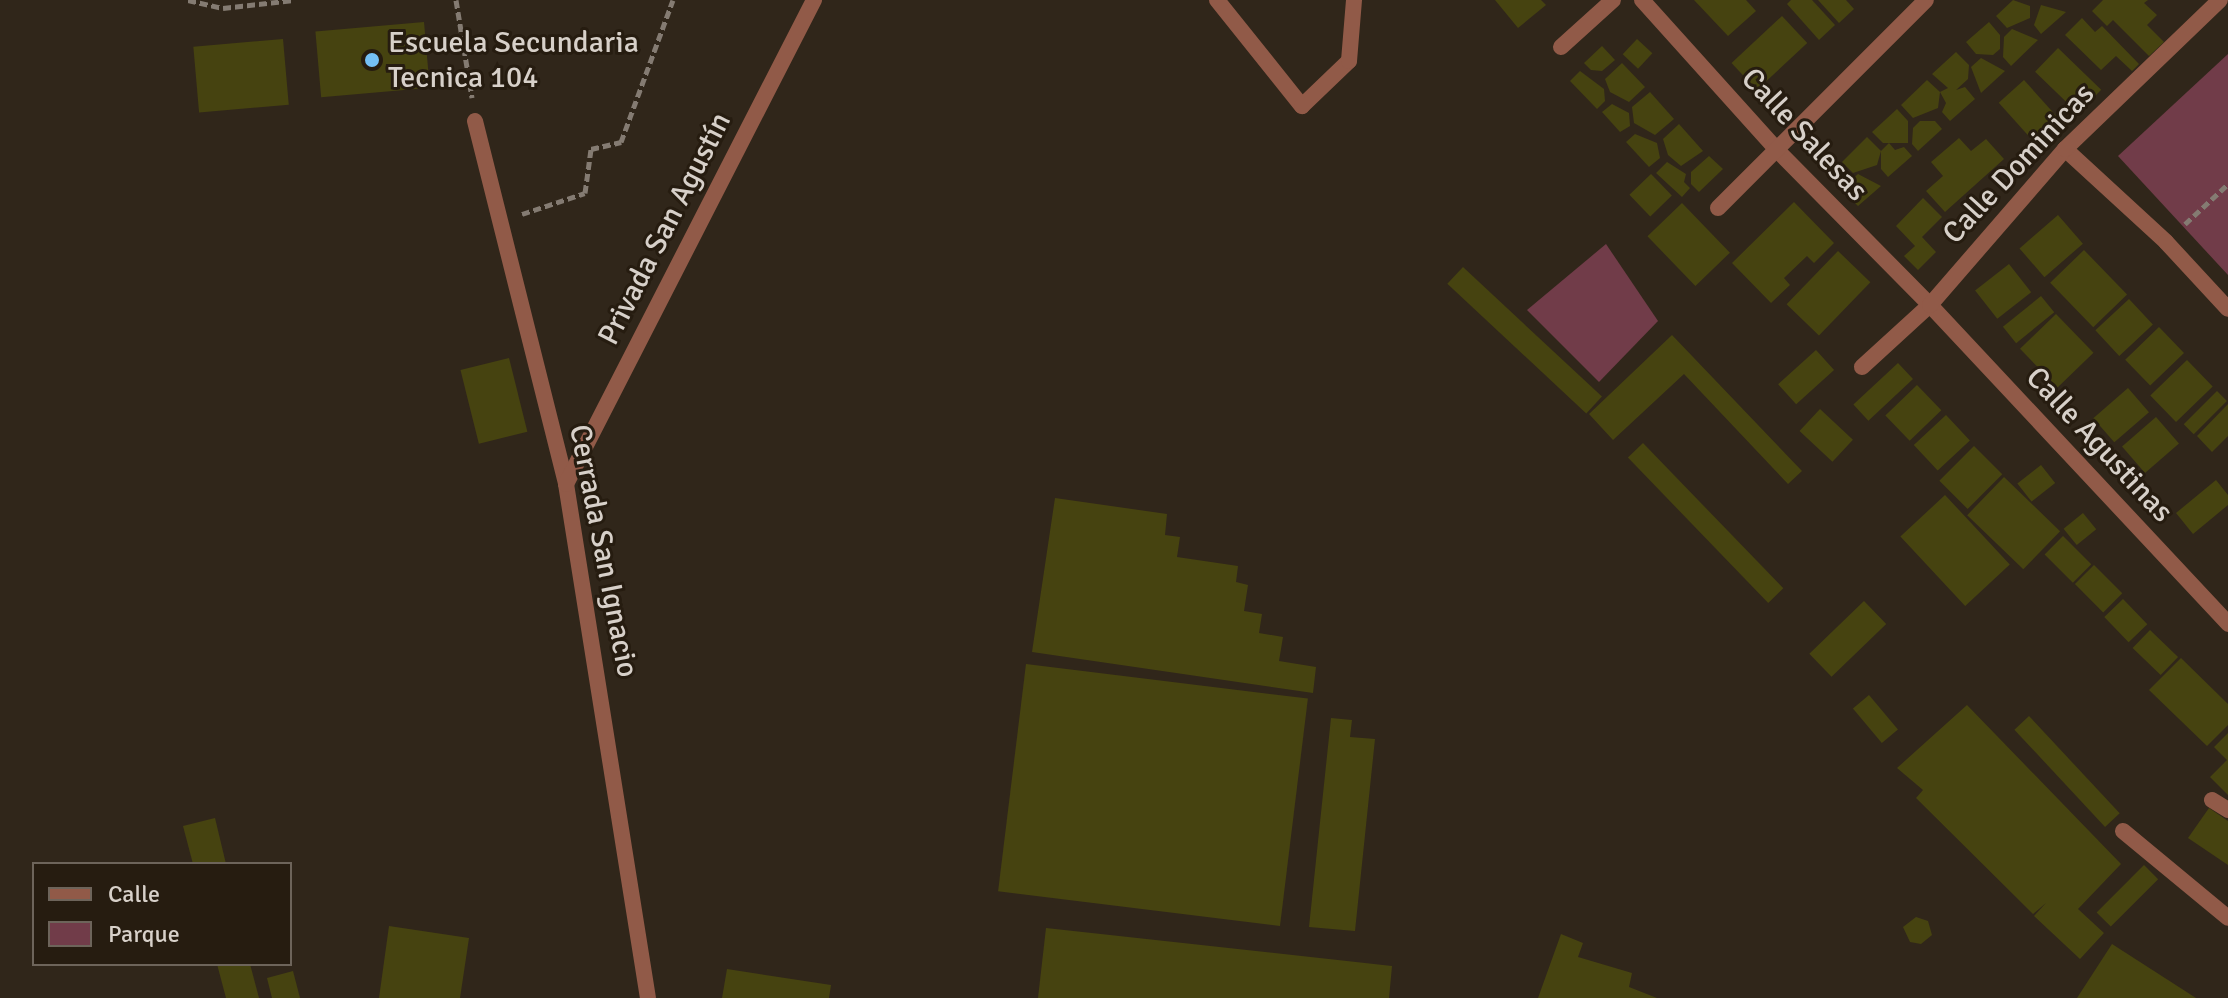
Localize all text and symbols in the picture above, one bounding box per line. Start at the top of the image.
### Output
place label: Escuela Secundaria Tecnica 104 [388,25,639,96]
marker: Escuela Secundaria Tecnica 104 [363,51,381,69]
street label: Calle Salesas [1733,61,1875,209]
street label: Calle Dominicas [1936,76,2102,252]
street label: Privada San Agustín [591,107,739,351]
street label: Calle Agustinas [2018,360,2180,530]
street label: Cerrada San Ignacio [561,422,645,680]
legend [32,862,292,966]
text: Calle [108,879,160,909]
text: Parque [108,919,180,949]

